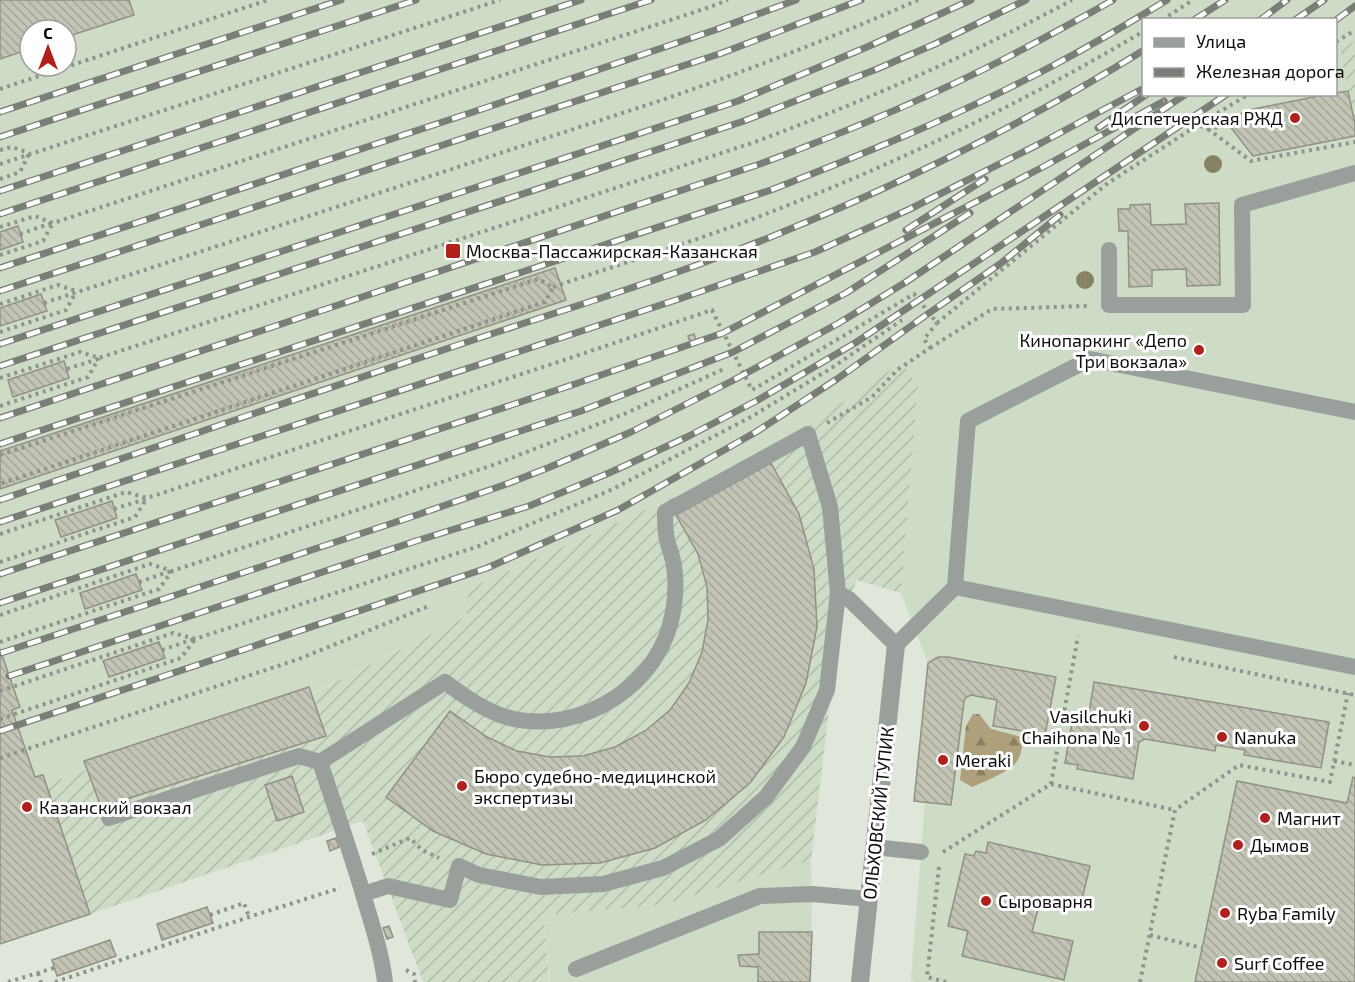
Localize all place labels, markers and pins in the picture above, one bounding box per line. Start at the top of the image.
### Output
place label: Диспетчерская РЖД [1111,107,1283,129]
marker: Диспетчерская РЖД [1288,111,1302,125]
place label: Москва-Пассажирская-Казанская [466,240,758,262]
marker: Москва-Пассажирская-Казанская [444,242,462,260]
place label: Кинопаркинг «Депо Три вокзала» [1020,329,1187,372]
marker: Кинопаркинг «Депо Три вокзала» [1192,343,1206,357]
place label: Vasilchuki Chaihona № 1 [1021,705,1132,748]
marker: Vasilchuki Chaihona № 1 [1137,719,1151,733]
place label: Nanuka [1234,726,1296,748]
marker: Nanuka [1215,730,1229,744]
place label: Meraki [955,749,1011,771]
marker: Meraki [936,753,950,767]
place label: Бюро судебно-медицинской экспертизы [474,765,716,808]
marker: Бюро судебно-медицинской экспертизы [455,779,469,793]
place label: Казанский вокзал [39,796,192,818]
marker: Казанский вокзал [20,800,34,814]
place label: Магнит [1277,807,1341,829]
marker: Магнит [1258,811,1272,825]
place label: Дымов [1250,834,1309,856]
marker: Дымов [1231,838,1245,852]
place label: Сыроварня [998,890,1093,912]
marker: Сыроварня [979,894,993,908]
place label: Ryba Family [1237,902,1336,924]
marker: Ryba Family [1218,906,1232,920]
place label: Surf Coffee [1234,952,1325,974]
marker: Surf Coffee [1215,956,1229,970]

